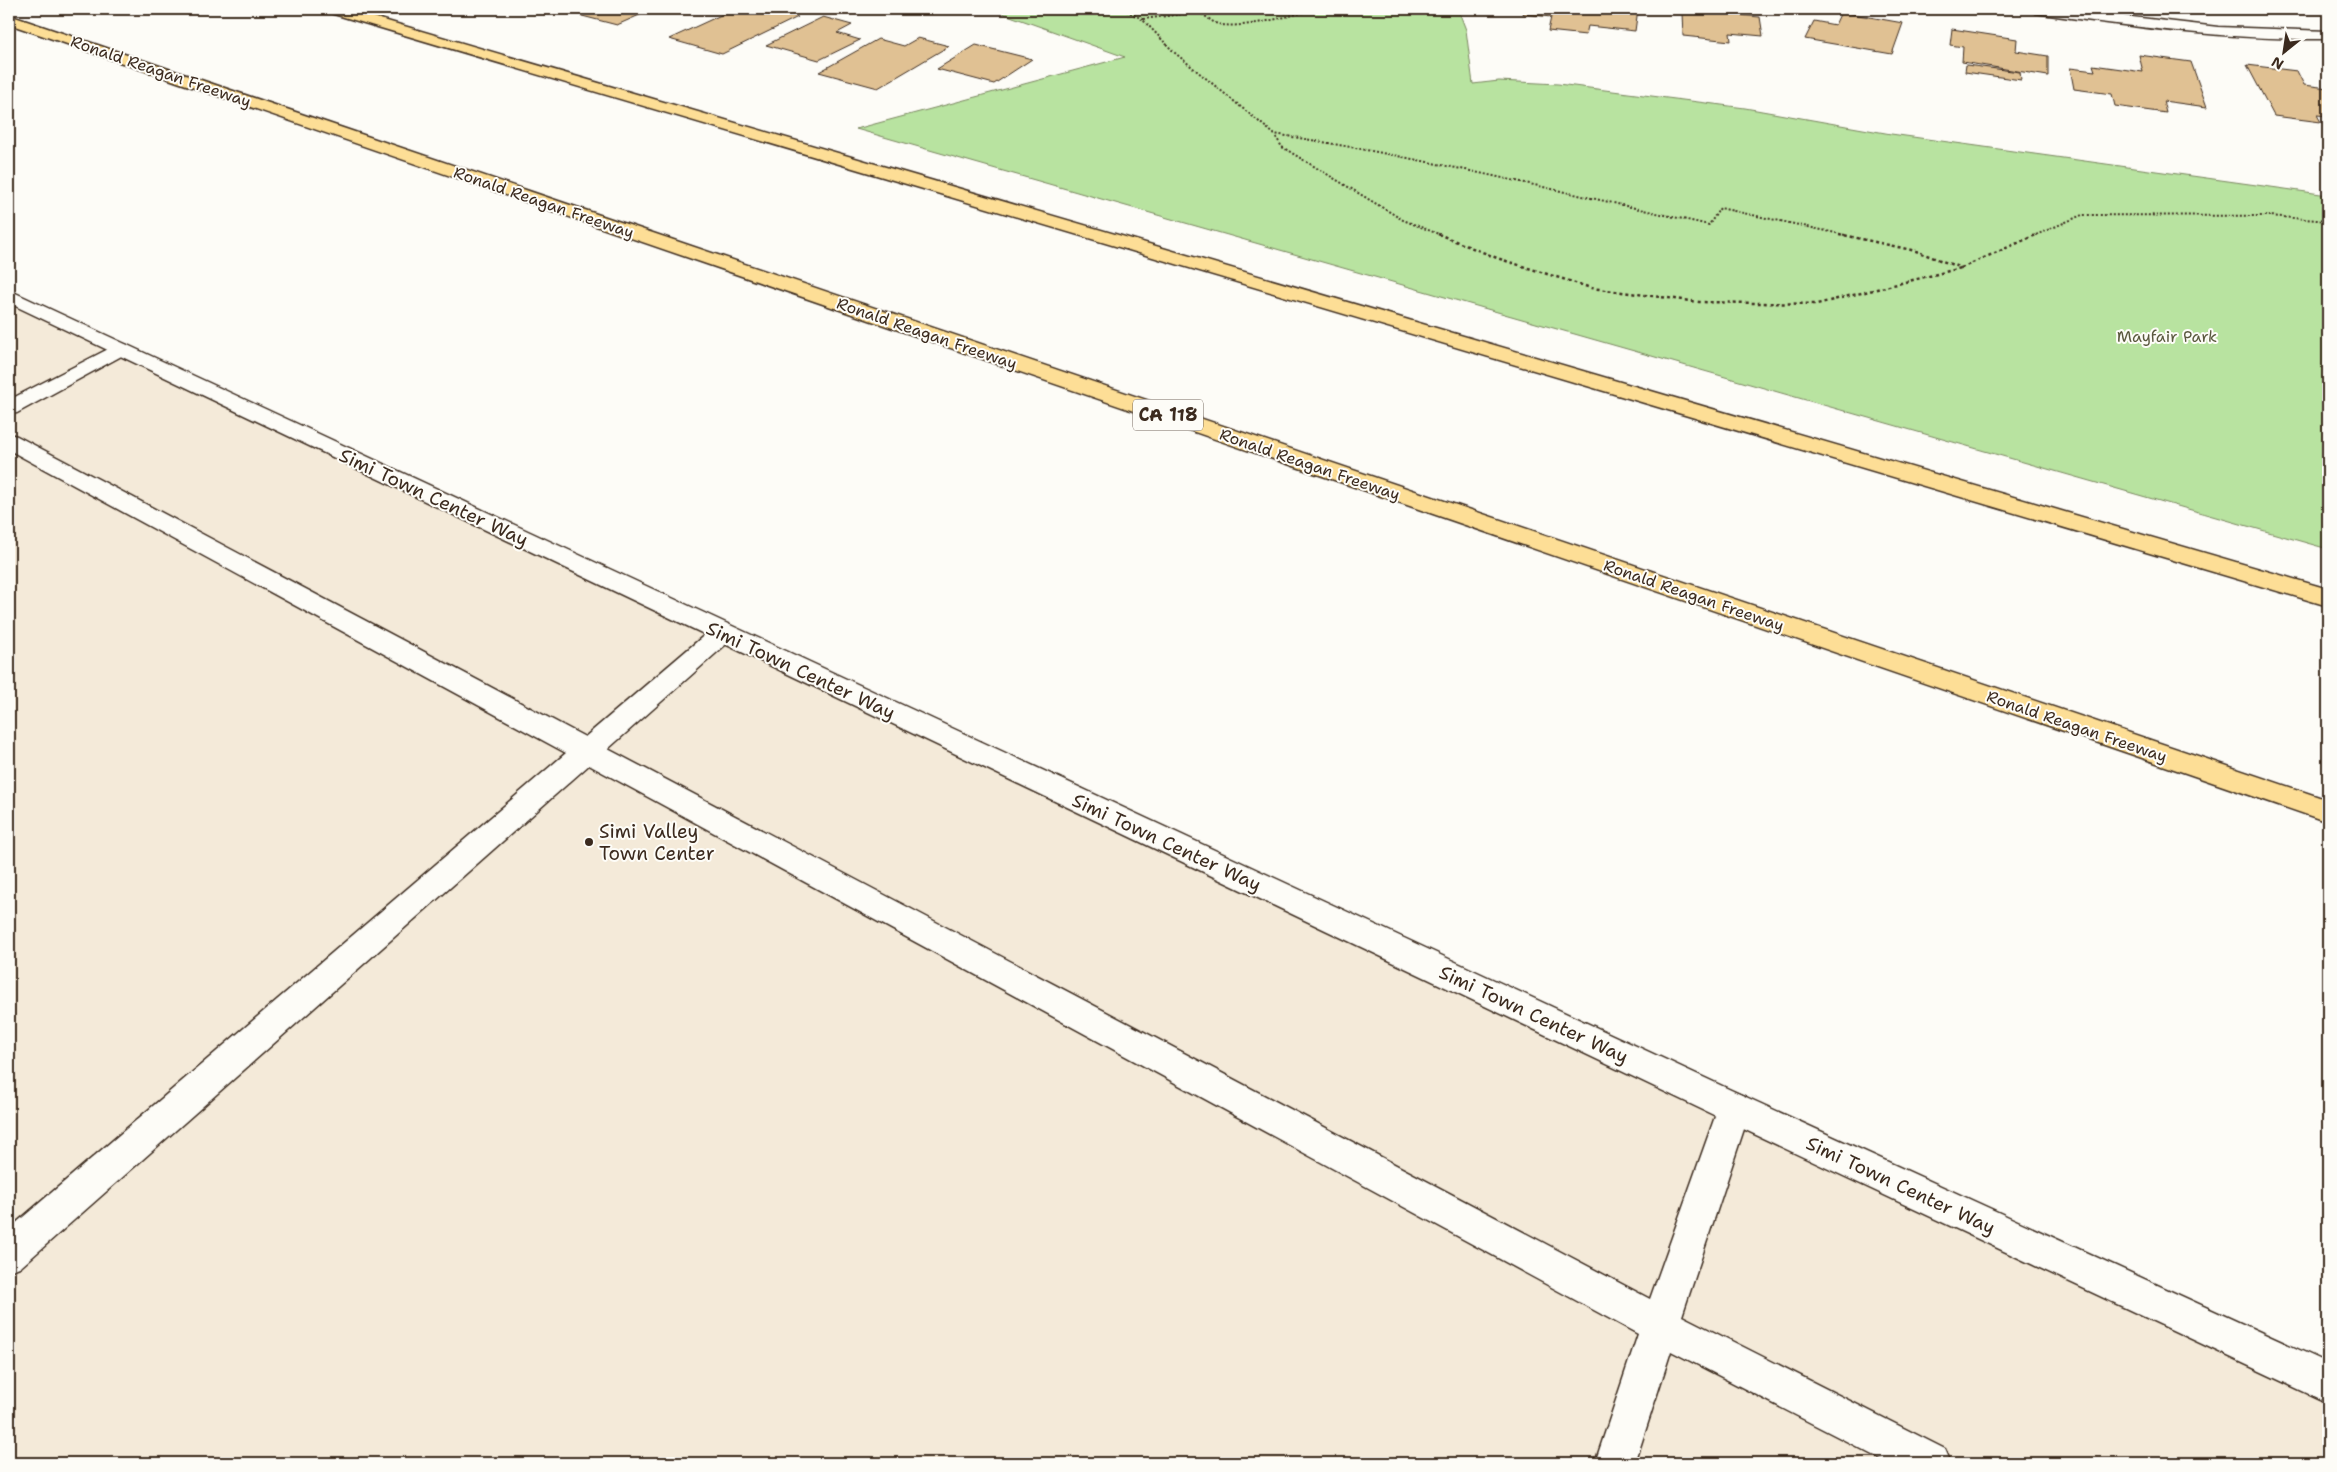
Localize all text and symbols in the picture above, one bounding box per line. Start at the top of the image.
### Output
north arrow [2260,28,2310,78]
street label: Ronald Reagan Freeway [68,31,254,112]
text: N [2268,53,2287,74]
street label: Ronald Reagan Freeway [451,162,637,243]
street label: Ronald Reagan Freeway [834,293,1020,374]
park label: Mayfair Park [2117,326,2217,347]
road number: CA 118 [1133,400,1203,430]
street label: Ronald Reagan Freeway [1217,424,1403,505]
street label: Simi Town Center Way [335,443,532,552]
street label: Ronald Reagan Freeway [1601,555,1787,636]
street label: Simi Town Center Way [702,616,899,725]
street label: Ronald Reagan Freeway [1984,686,2170,767]
street label: Simi Town Center Way [1068,788,1265,897]
place label: Simi Valley Town Center [599,819,715,866]
marker: Simi Valley Town Center [583,836,595,848]
street label: Simi Town Center Way [1435,960,1632,1069]
street label: Simi Town Center Way [1802,1131,1999,1240]

